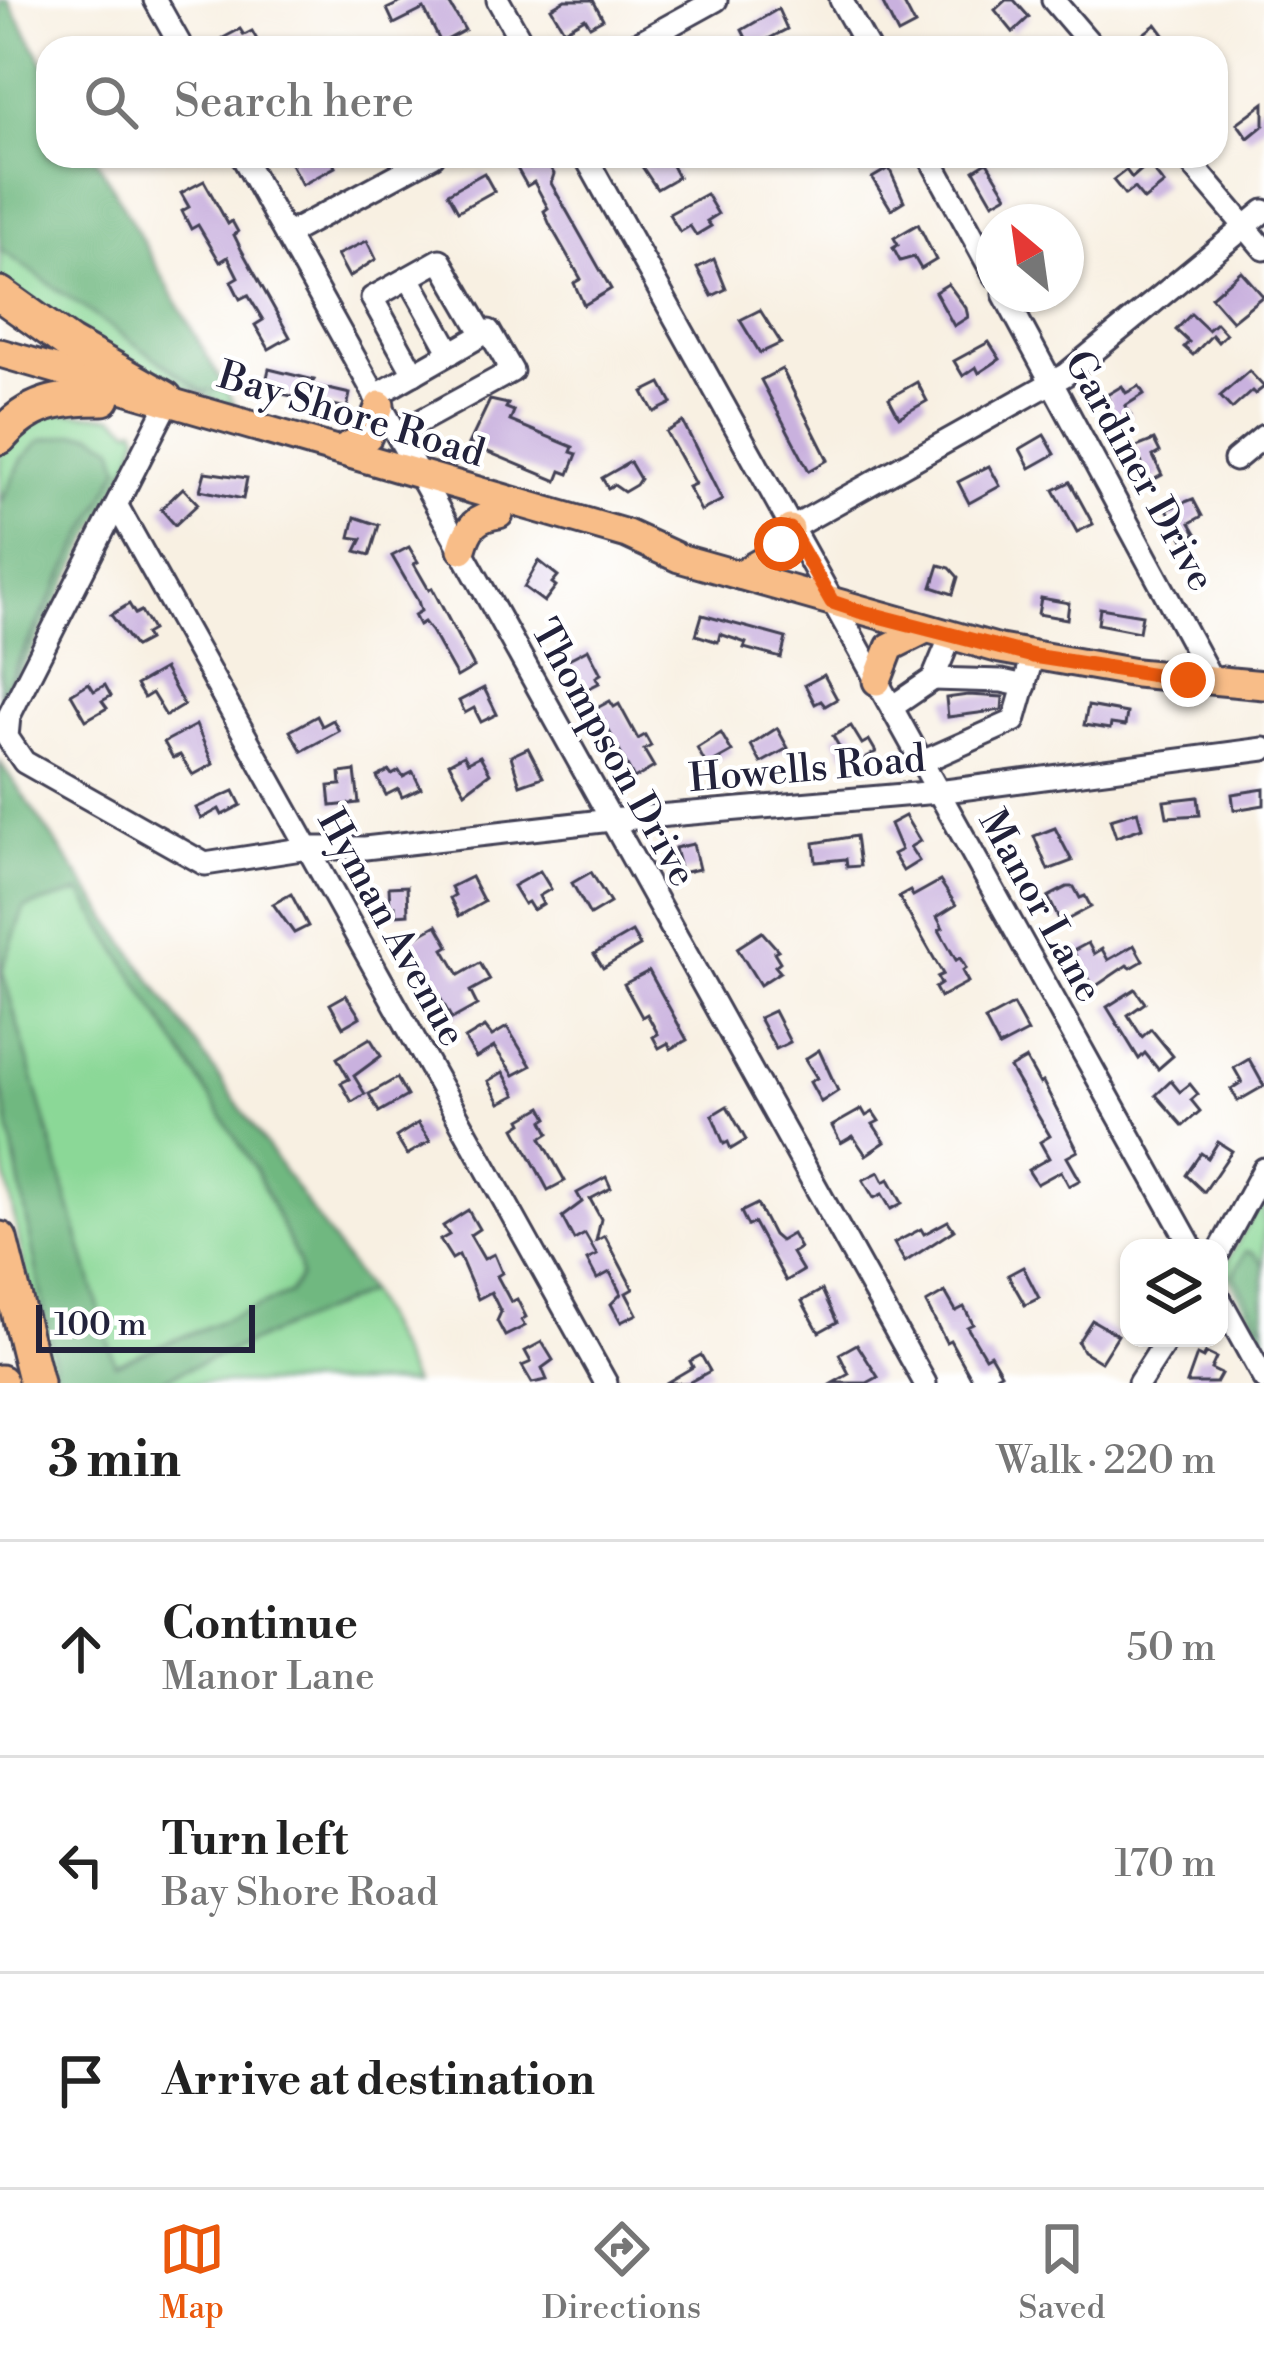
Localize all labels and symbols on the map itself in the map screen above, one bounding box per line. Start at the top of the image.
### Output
north arrow [976,204,1084,312]
street label: Gardiner Drive [1053,343,1225,600]
street label: Bay Shore Road [211,351,490,479]
route start [754,517,808,571]
street label: Thompson Drive [519,611,706,895]
route end [1161,653,1215,707]
street label: Howells Road [687,735,928,804]
street label: Hyman Avenue [306,801,476,1055]
street label: Manor Lane [967,801,1113,1011]
scale bar [36,1299,255,1352]

